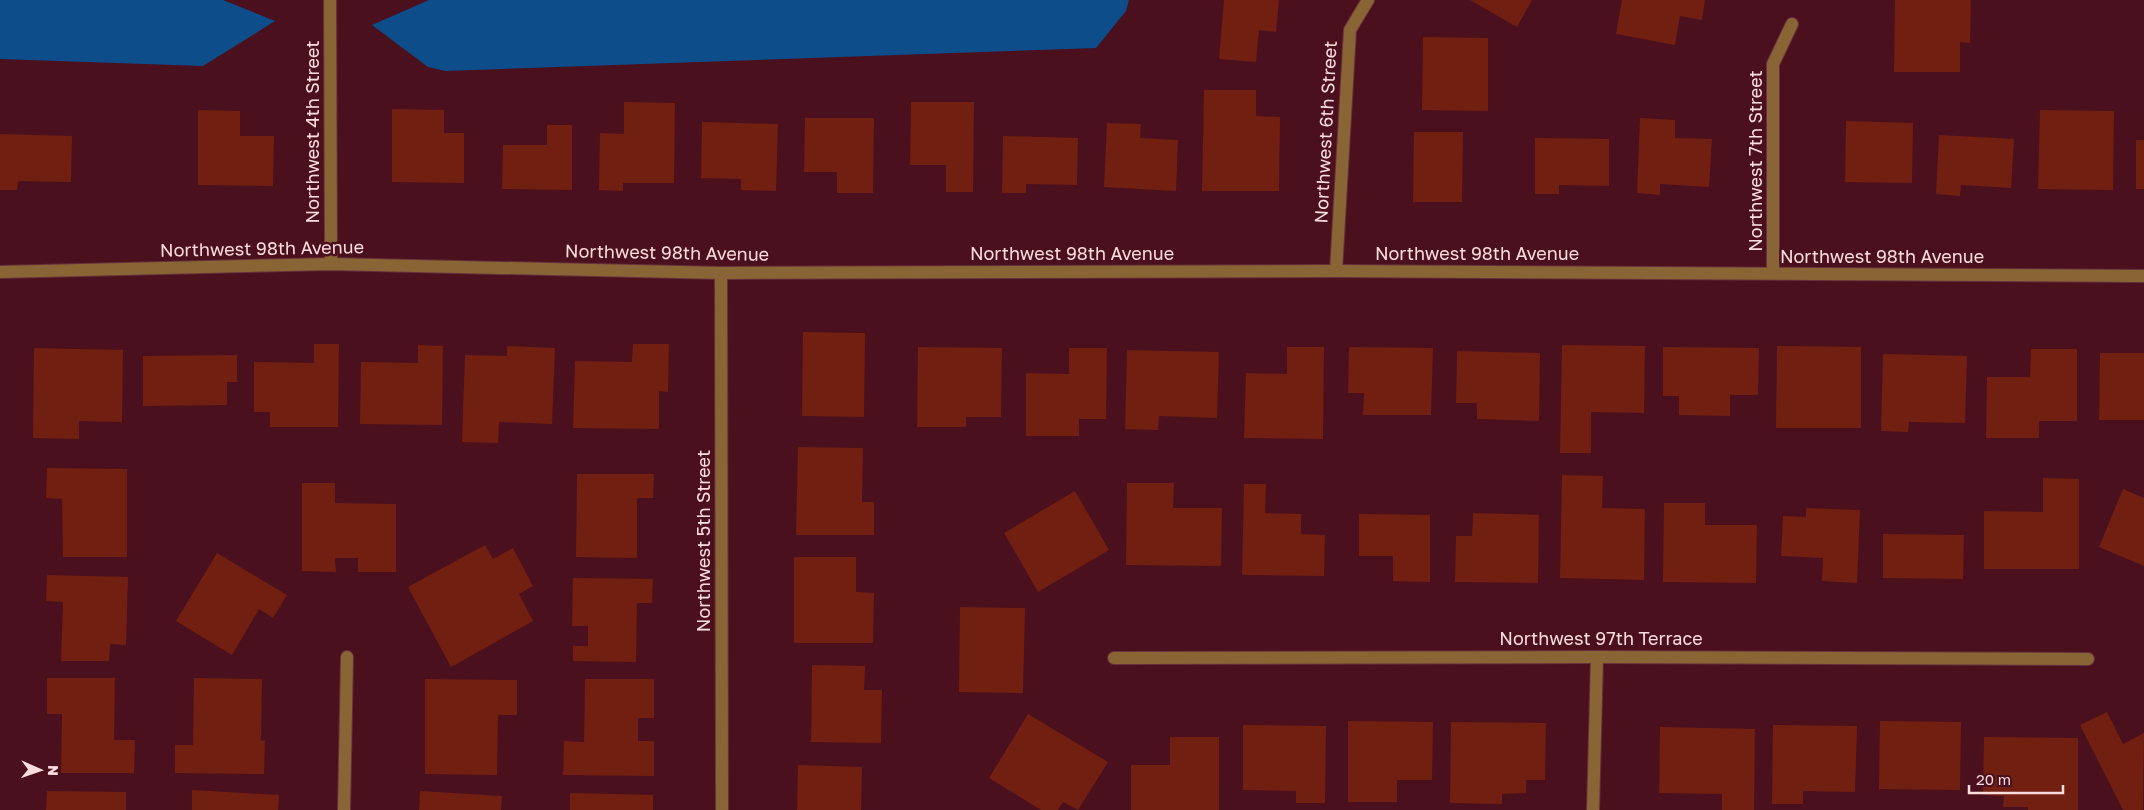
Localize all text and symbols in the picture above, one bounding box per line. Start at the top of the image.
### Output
street label: Northwest 4th Street [301,40,323,224]
street label: Northwest 6th Street [1309,40,1341,224]
street label: Northwest 7th Street [1744,70,1766,252]
street label: Northwest 98th Avenue [160,235,364,261]
street label: Northwest 98th Avenue [565,239,769,265]
street label: Northwest 98th Avenue [970,242,1174,264]
street label: Northwest 98th Avenue [1375,242,1579,264]
street label: Northwest 98th Avenue [1780,245,1984,267]
street label: Northwest 5th Street [692,450,714,632]
street label: Northwest 97th Terrace [1499,627,1703,649]
north arrow [15,745,65,795]
scale bar [1969,762,2063,794]
text: N [45,765,62,776]
text: 20 m [1976,770,2011,788]

